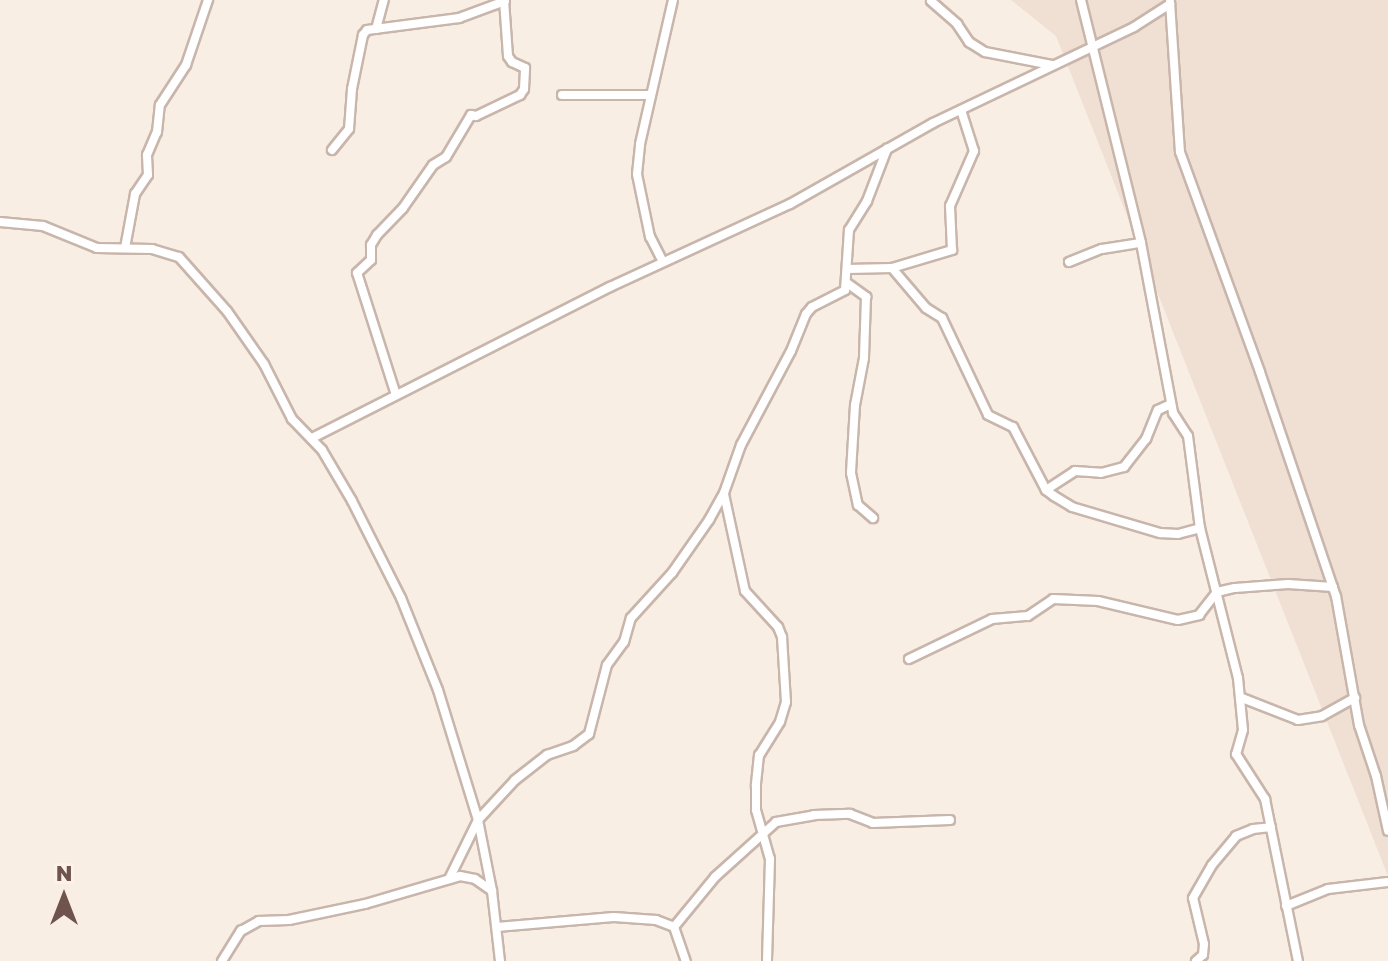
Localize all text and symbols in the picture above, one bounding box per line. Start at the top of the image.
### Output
north arrow [24,857,104,937]
text: N [56,859,72,886]

